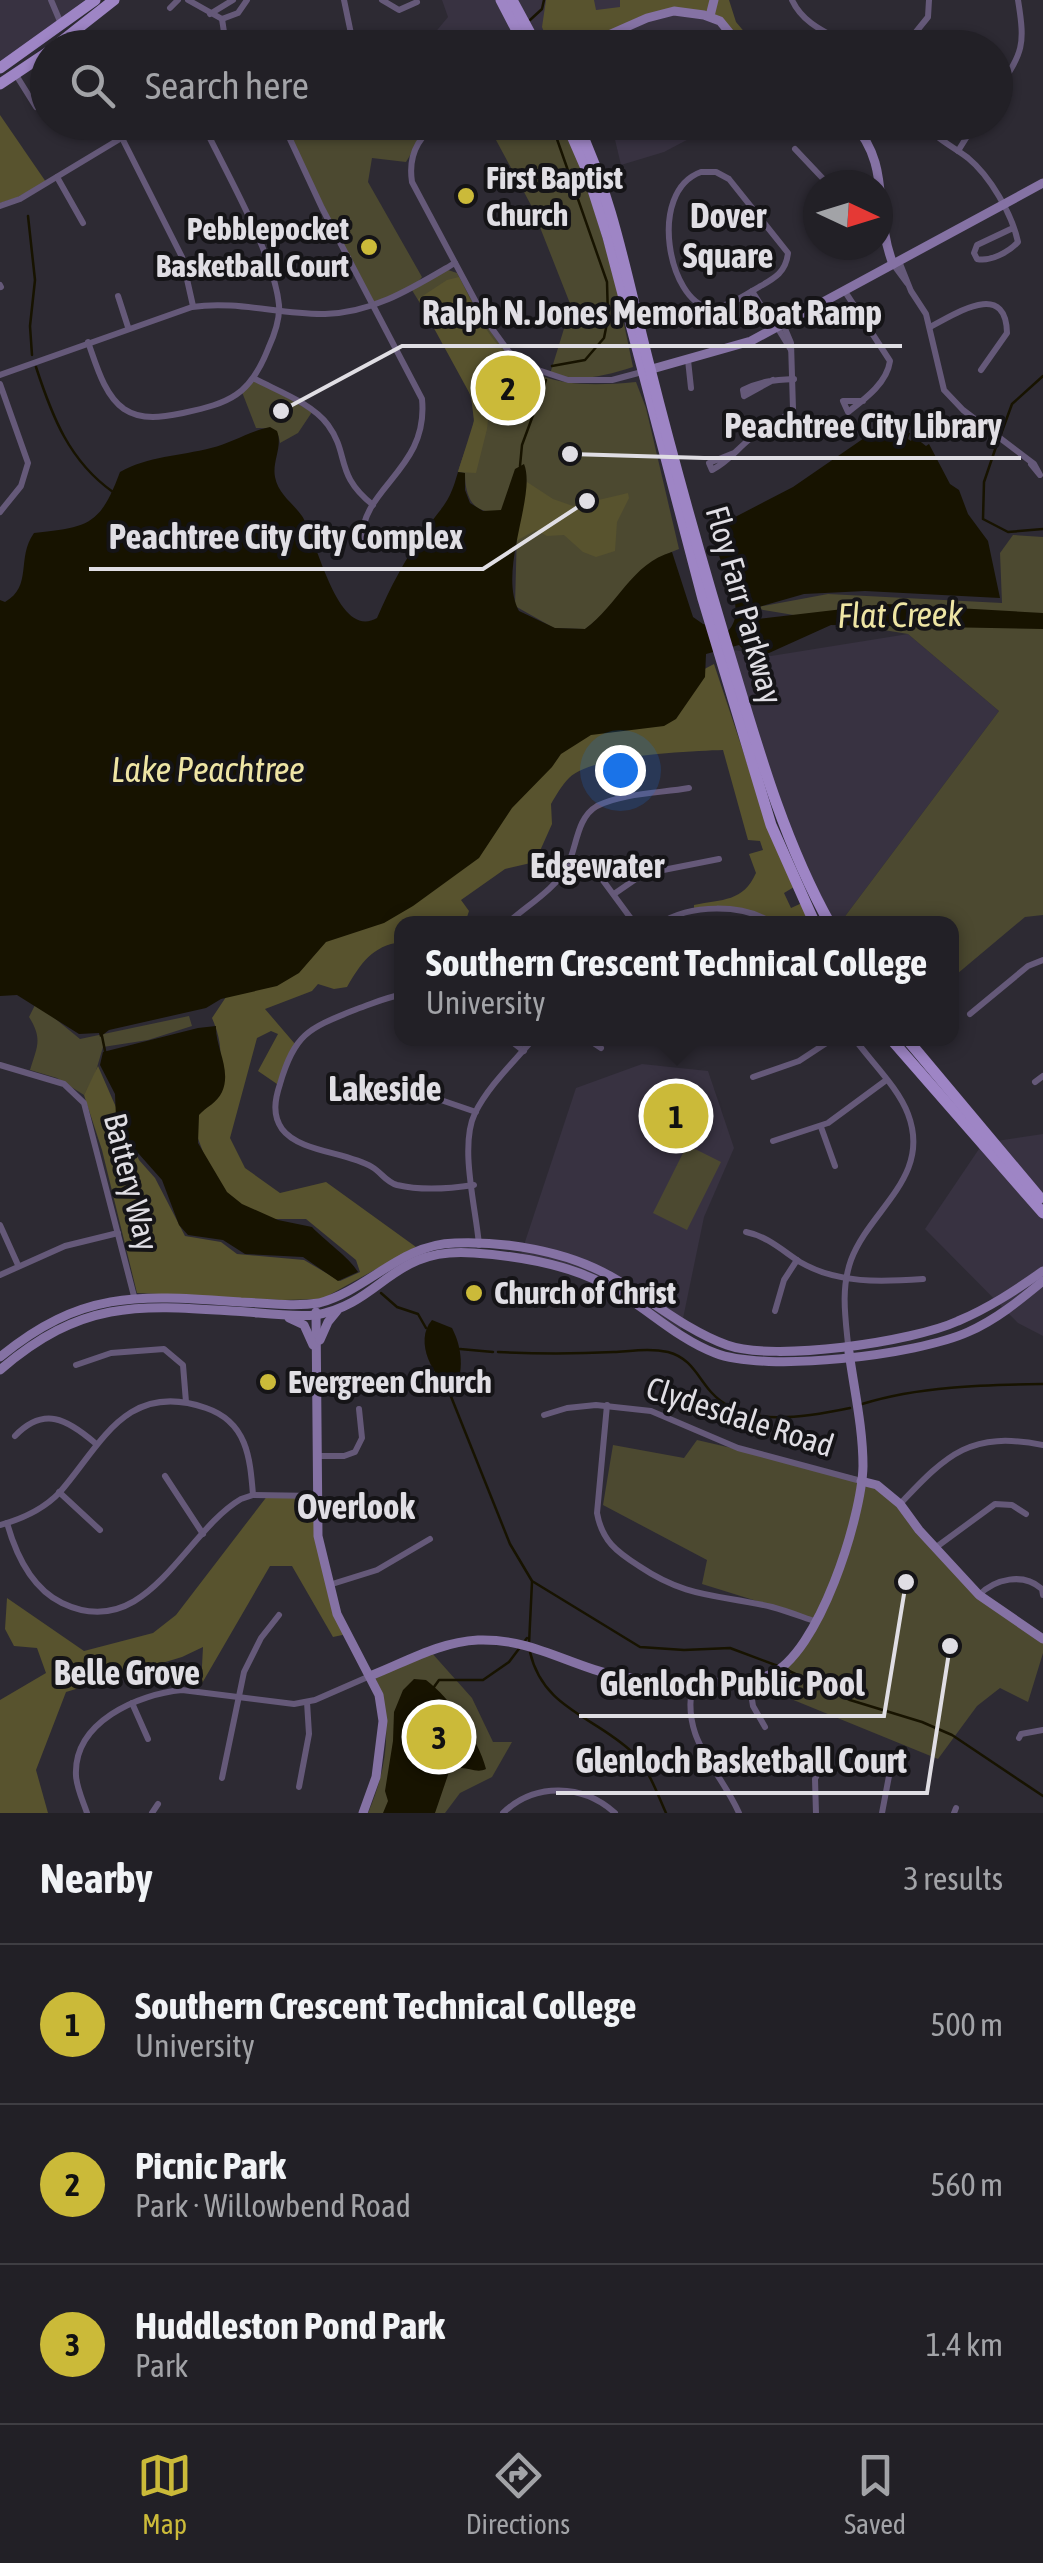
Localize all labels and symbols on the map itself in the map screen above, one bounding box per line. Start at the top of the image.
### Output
place label: First Baptist Church [486,159,624,233]
north arrow [803,170,893,260]
marker: First Baptist Church [455,185,477,207]
district label: Dover Square [683,195,773,275]
place label: Pebblepocket Basketball Court [156,210,350,284]
marker: Pebblepocket Basketball Court [358,236,380,258]
callout: Ralph N. Jones Memorial Boat Ramp [402,281,902,346]
text: Ralph N. Jones Memorial Boat Ramp [422,292,882,332]
pin: 2 [476,350,540,426]
callout: Peachtree City Library [704,393,1021,458]
text: Peachtree City Library [724,405,1002,445]
street label: Floy Farr Parkway [699,502,790,708]
callout: Peachtree City City Complex [89,504,483,569]
text: Peachtree City City Complex [109,516,463,556]
water label: Flat Creek [837,593,964,635]
your location [595,745,646,796]
water label: Lake Peachtree [111,749,305,789]
district label: Edgewater [530,845,665,885]
district label: Lakeside [328,1068,442,1108]
pin: 1 [644,1078,708,1154]
street label: Battery Way [97,1109,166,1254]
place label: Church of Christ [494,1274,677,1311]
marker: Church of Christ [463,1282,485,1304]
place label: Evergreen Church [288,1363,492,1400]
street label: Clydesdale Road [642,1369,838,1464]
marker: Evergreen Church [257,1371,279,1393]
district label: Overlook [297,1486,416,1526]
callout: Glenloch Public Pool [579,1651,884,1716]
district label: Belle Grove [54,1652,200,1692]
text: Glenloch Public Pool [599,1663,865,1703]
pin: 3 [406,1700,472,1774]
callout: Glenloch Basketball Court [556,1728,927,1793]
text: Glenloch Basketball Court [575,1740,907,1780]

